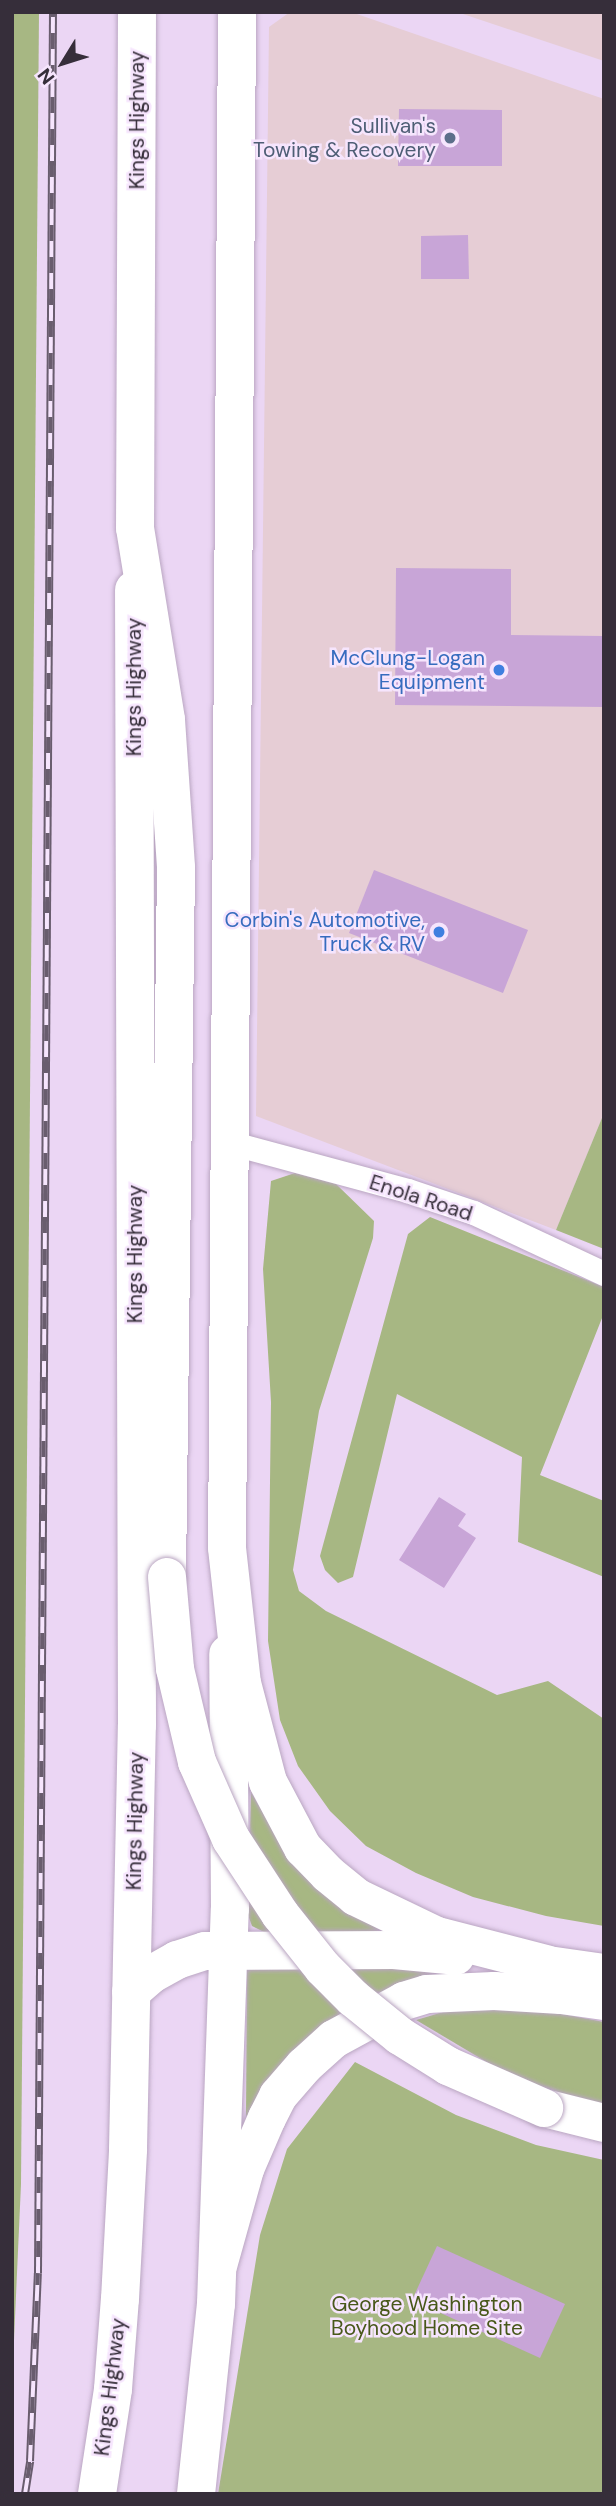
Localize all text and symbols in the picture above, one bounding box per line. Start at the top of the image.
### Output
north arrow [28,28,98,98]
street label: Kings Highway [124,51,150,189]
text: N [32,63,60,89]
place label: Sullivan's Towing & Recovery [253,113,436,163]
marker: Sullivan's Towing & Recovery [442,130,458,146]
street label: Kings Highway [121,618,147,756]
place label: McClung-Logan Equipment [331,645,485,695]
marker: McClung-Logan Equipment [491,662,507,678]
place label: Corbin's Automotive, Truck & RV [225,907,425,957]
marker: Corbin's Automotive, Truck & RV [431,924,447,940]
street label: Enola Road [366,1169,476,1227]
street label: Kings Highway [122,1185,148,1323]
street label: Kings Highway [121,1751,149,1891]
park label: George Washington Boyhood Home Site [331,2291,523,2341]
street label: Kings Highway [89,2317,131,2457]

